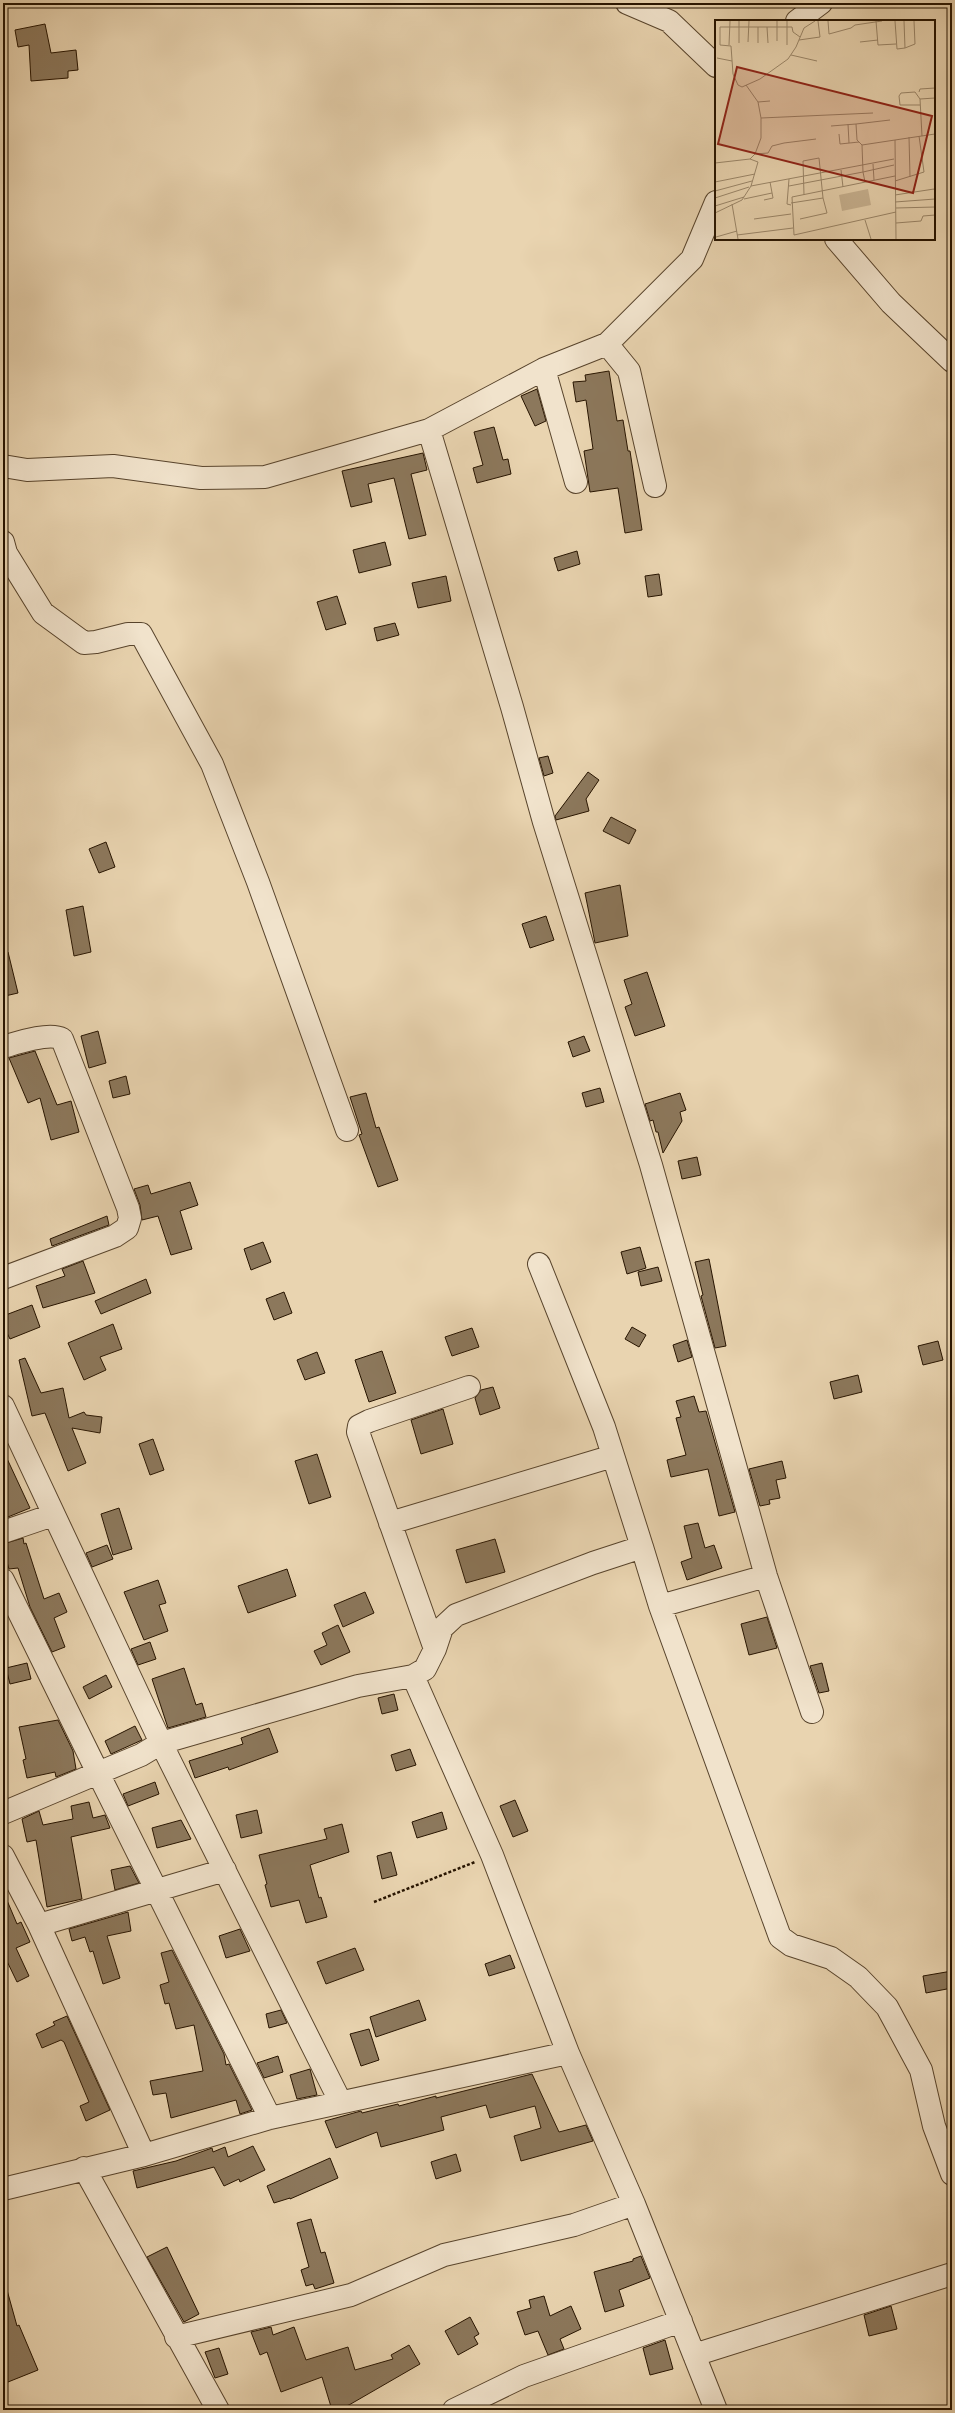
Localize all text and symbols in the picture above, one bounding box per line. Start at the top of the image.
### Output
inset map [715,20,935,240]

